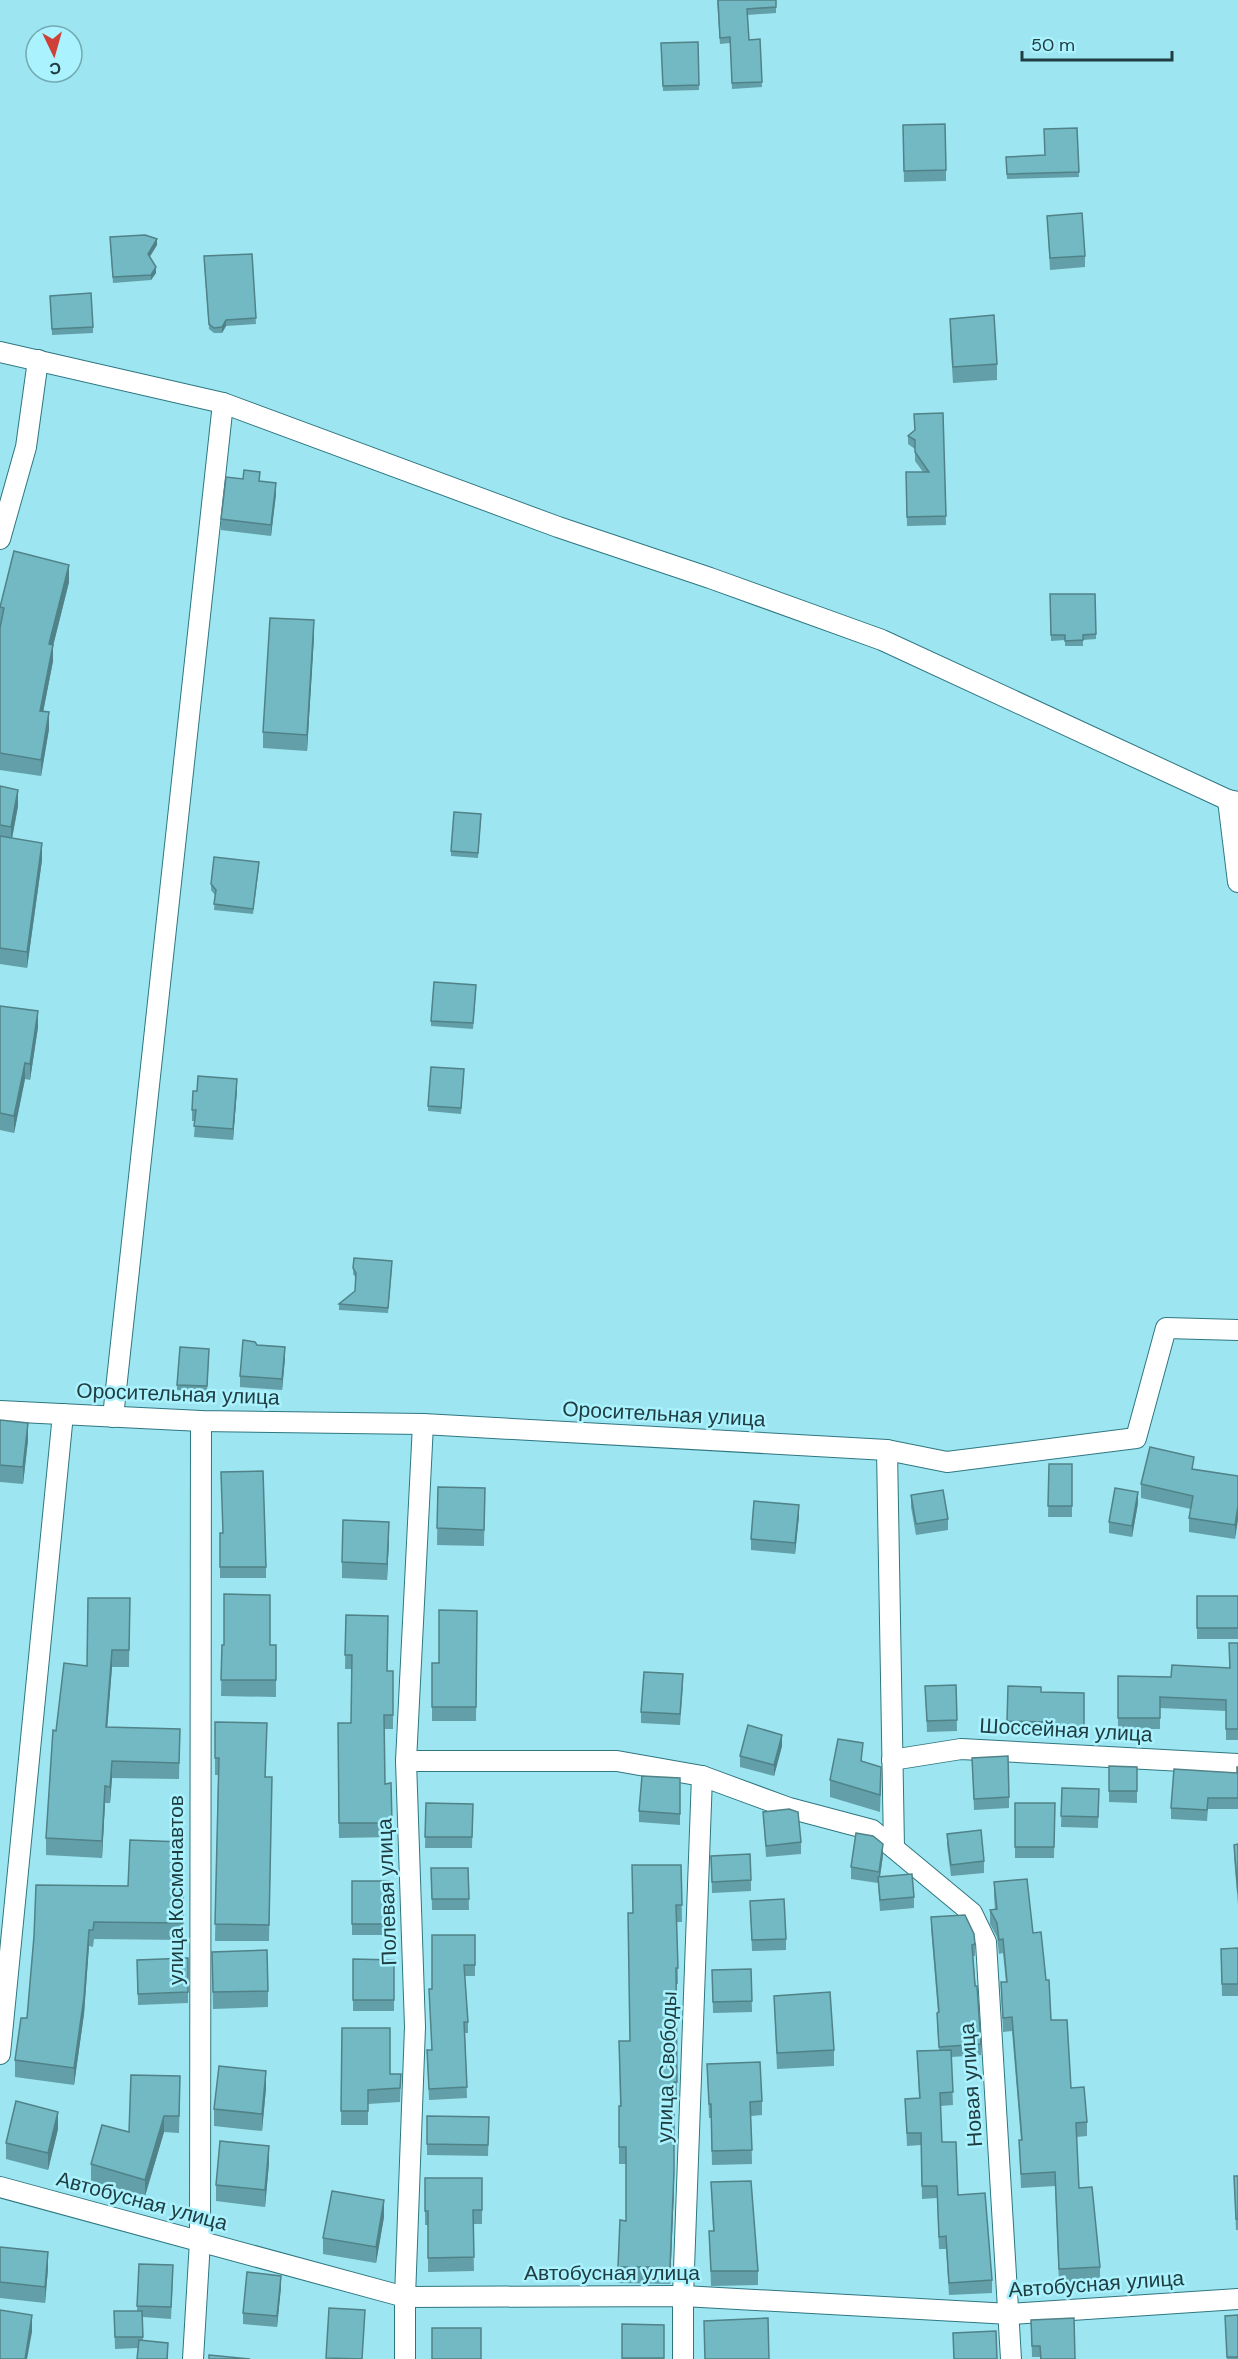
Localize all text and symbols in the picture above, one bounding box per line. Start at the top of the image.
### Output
north arrow [24,24,84,84]
scale bar [1022,24,1172,62]
text: 50 m [1031,33,1075,57]
text: С [48,57,62,79]
street label: Оросительная улица [76,1376,280,1412]
street label: Оросительная улица [562,1395,767,1433]
street label: Шоссейная улица [979,1711,1154,1749]
street label: улица Космонавтов [162,1795,190,1985]
street label: Полевая улица [370,1817,404,1966]
street label: улица Свободы [650,1991,684,2143]
street label: Новая улица [953,2022,989,2148]
street label: Автобусная улица [53,2165,231,2237]
street label: Автобусная улица [524,2259,700,2287]
street label: Автобусная улица [1007,2264,1185,2304]

